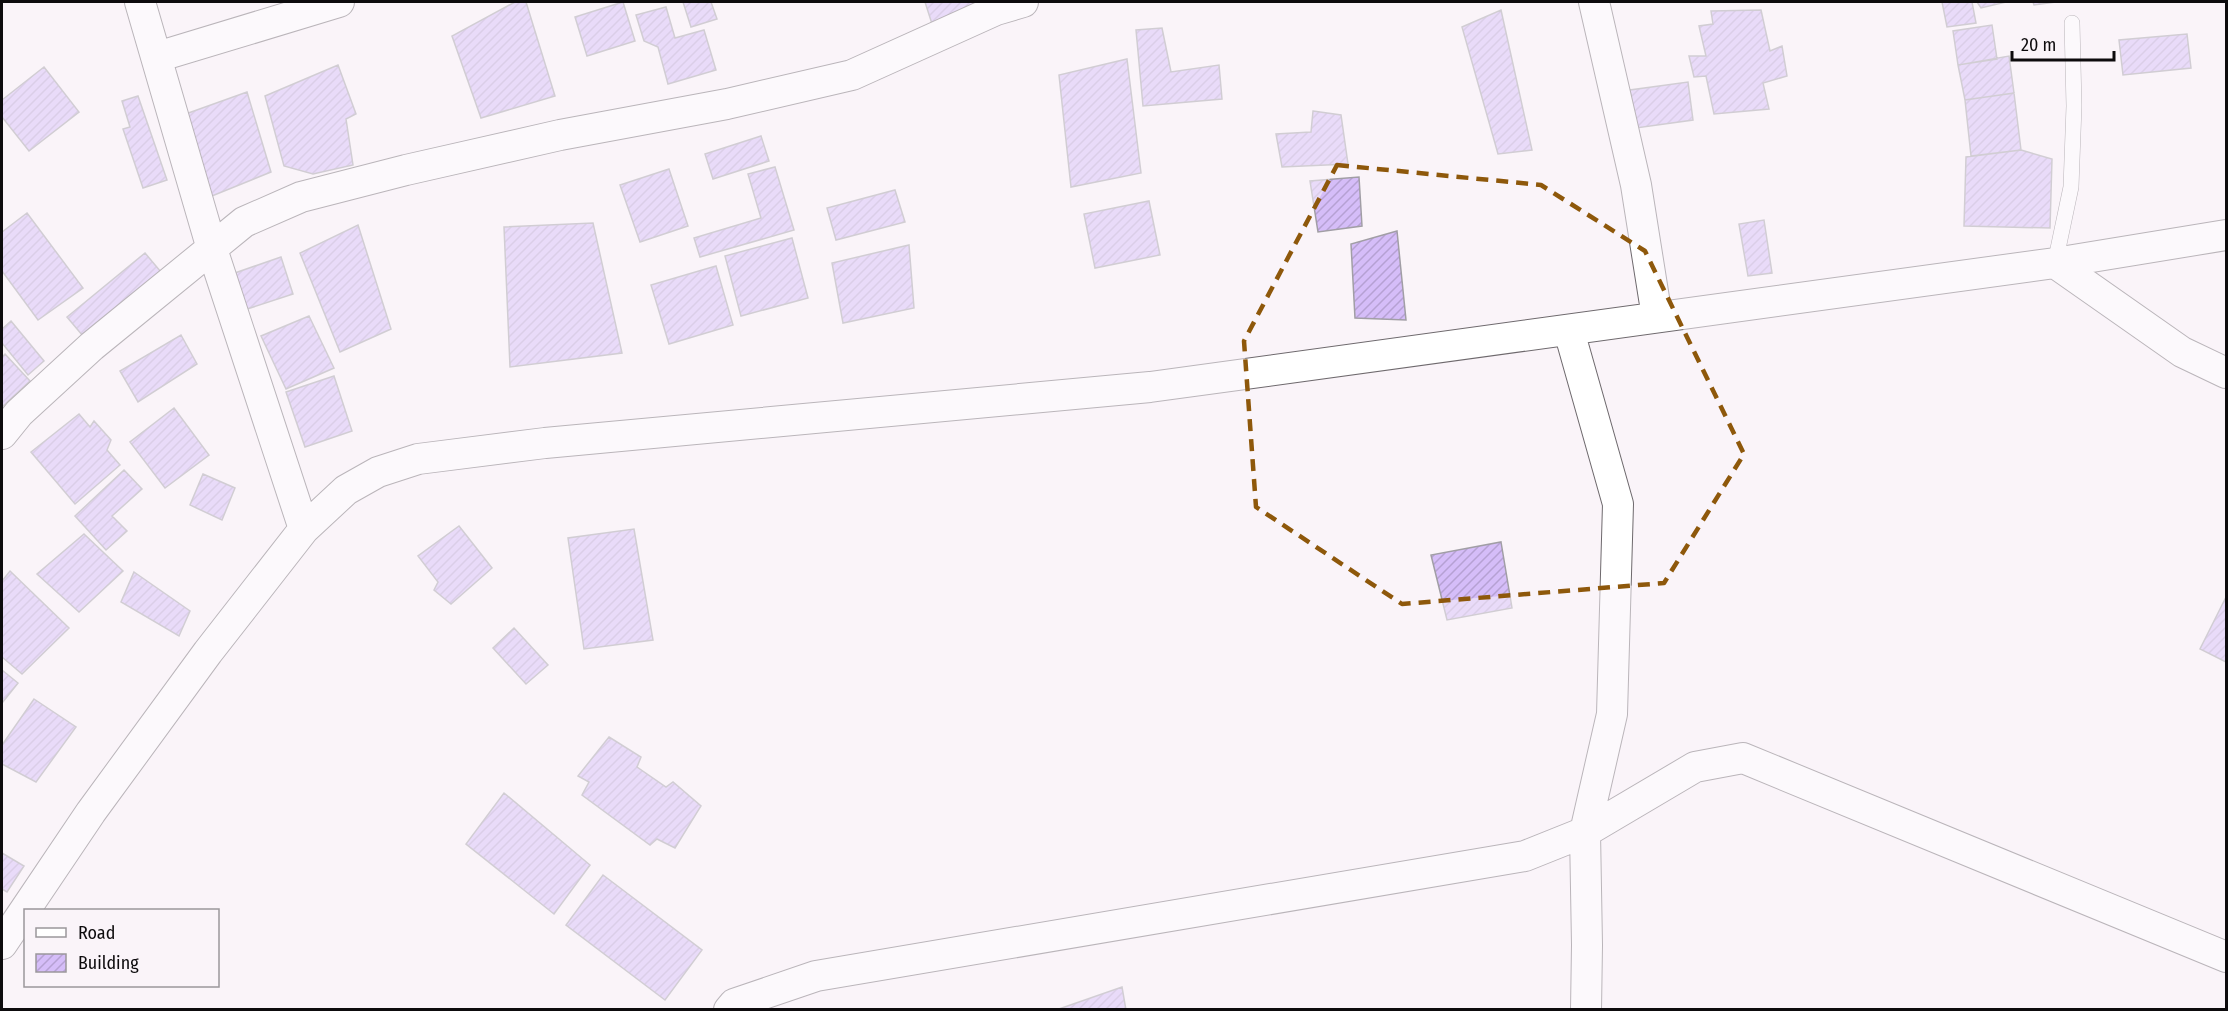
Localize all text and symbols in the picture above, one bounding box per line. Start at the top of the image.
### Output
scale bar [2012,24,2114,62]
text: 20 m [2021,34,2056,56]
legend [24,909,219,987]
text: Road [78,922,115,944]
text: Building [78,952,139,974]

